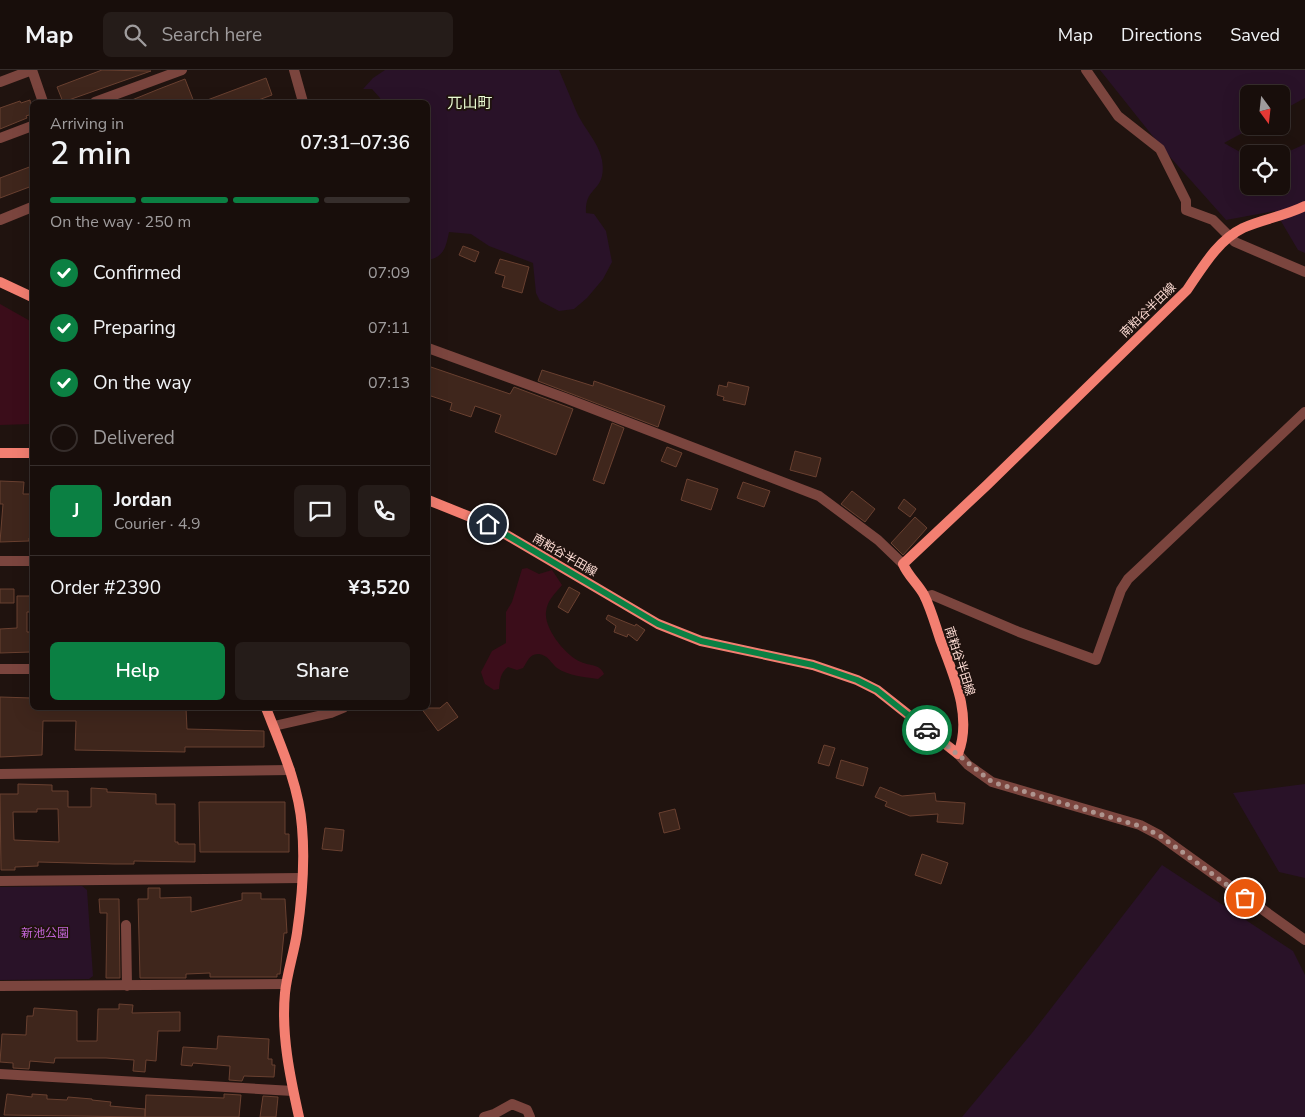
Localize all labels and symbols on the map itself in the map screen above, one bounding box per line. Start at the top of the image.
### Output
north arrow [1240,85,1290,135]
district label: 兀山町 [447,93,493,113]
street label: 南粕谷半田線 [1117,279,1179,341]
pin [467,503,509,545]
street label: 南粕谷半田線 [530,530,600,580]
street label: 南粕谷半田線 [941,624,979,698]
courier [902,705,952,755]
pin [1224,877,1266,919]
park label: 新池公園 [21,925,69,941]

